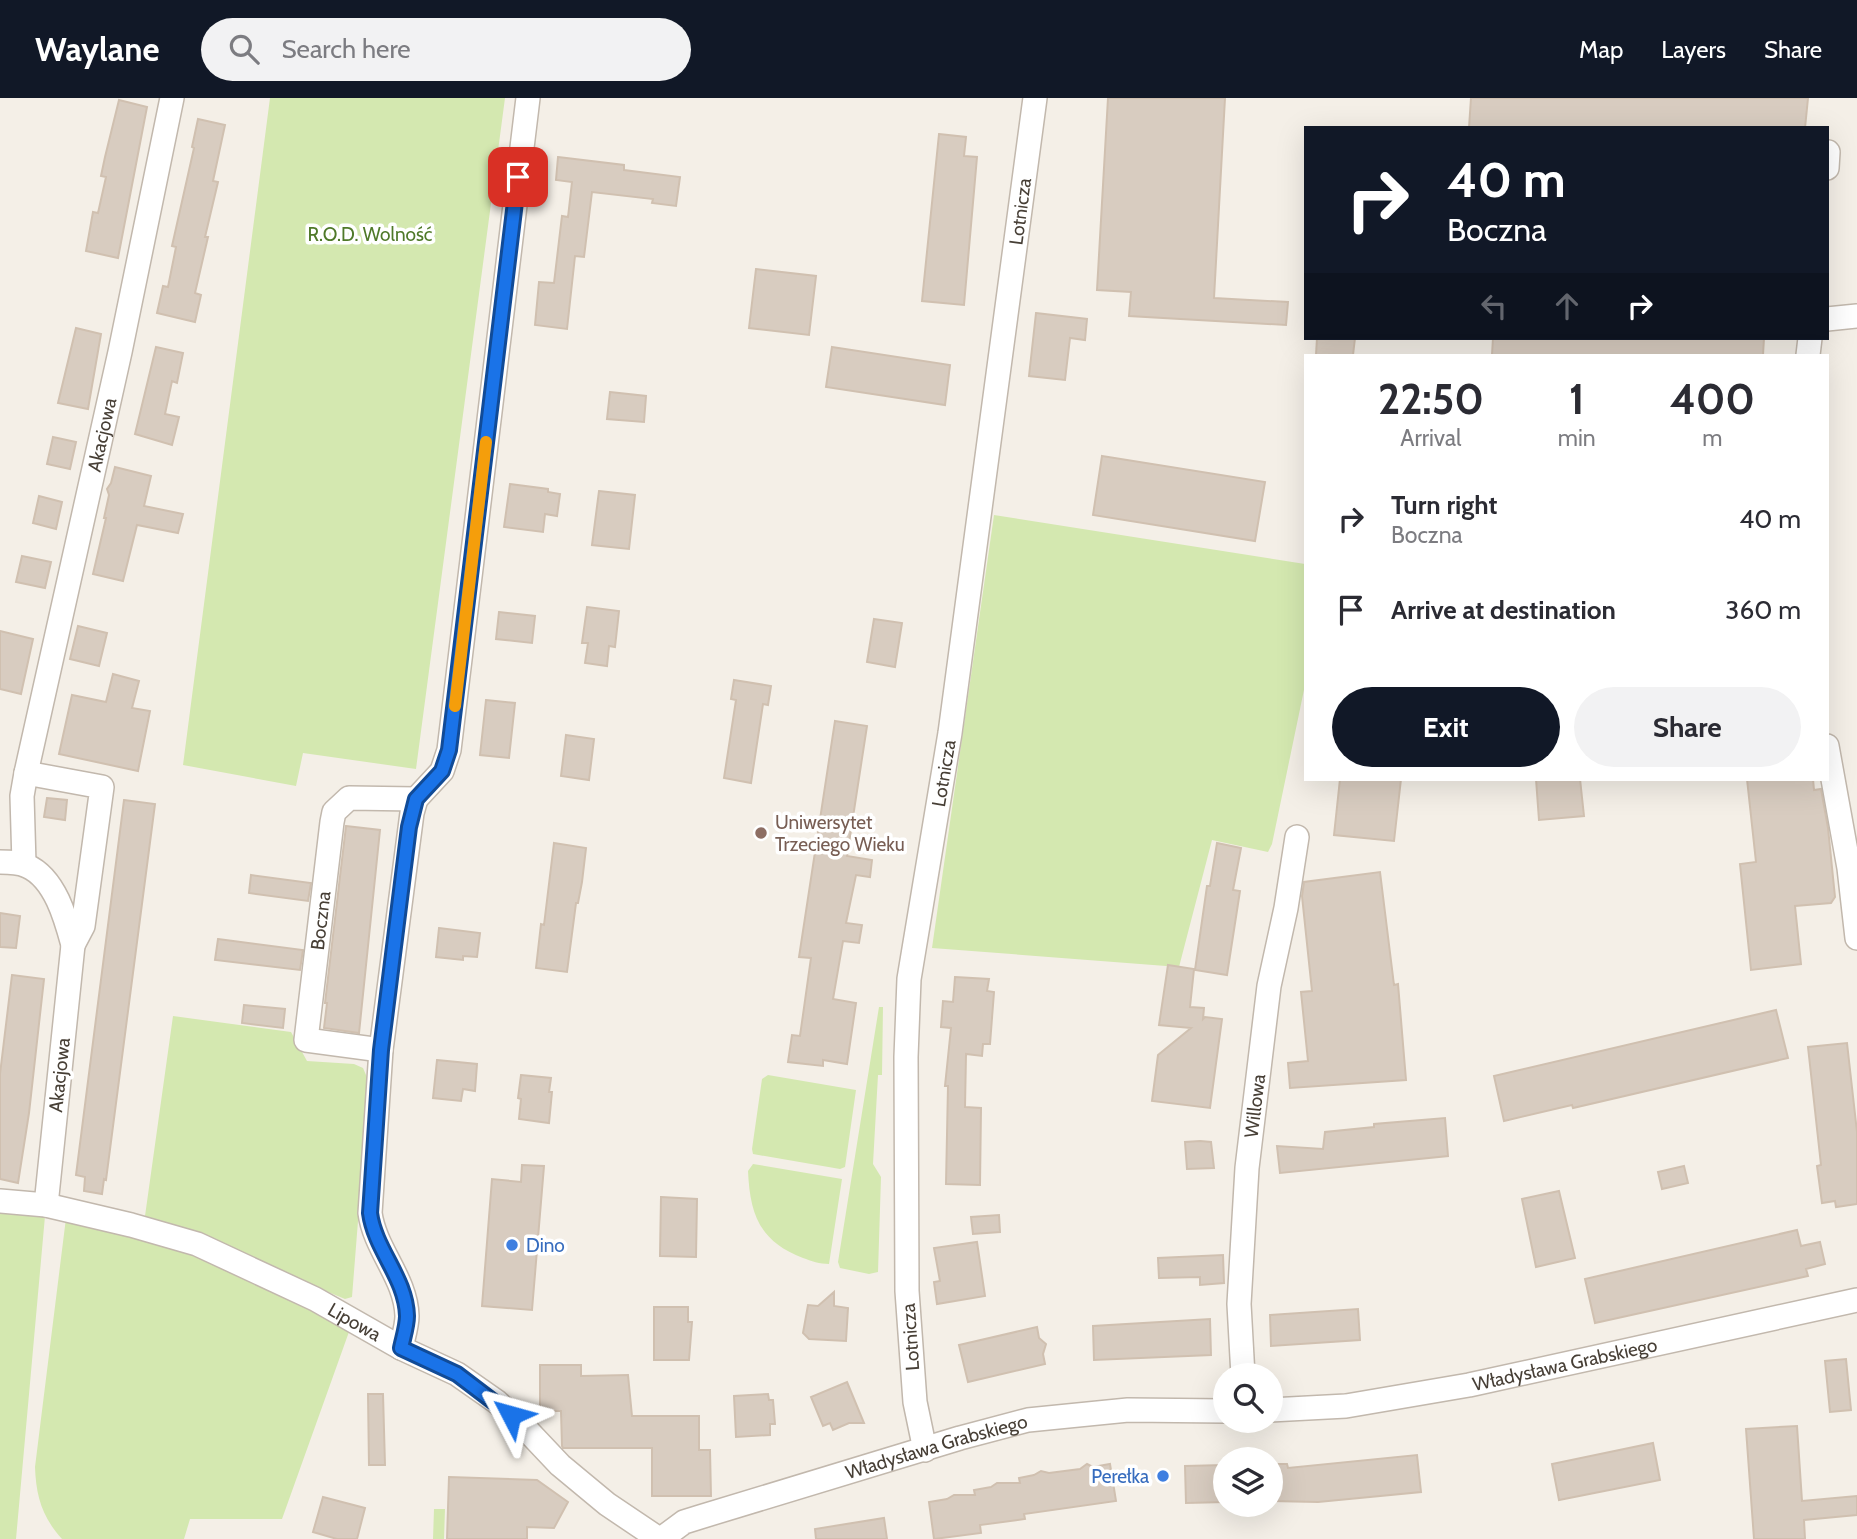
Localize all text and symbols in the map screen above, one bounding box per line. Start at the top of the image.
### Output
search box [201,18,691,81]
text: Waylane [35,29,159,69]
icon: search [225,30,263,68]
text: Search here [281,33,411,65]
text: Map [1579,35,1623,64]
text: Layers [1661,35,1726,64]
text: Share [1764,35,1822,64]
pin [488,147,548,207]
text: 40 m [1447,150,1566,209]
icon: right [1332,154,1423,245]
icon: arrive [499,158,537,196]
street label: Lotnicza [1004,177,1036,246]
text: Boczna [1447,210,1547,249]
park label: R.O.D. Wolność [308,223,433,246]
icon: left [1475,287,1513,325]
icon: ahead [1548,287,1586,325]
icon: right [1621,287,1659,325]
text: 22:50 [1378,373,1484,425]
text: 1 [1569,373,1585,425]
text: 400 [1670,373,1755,425]
street label: Akacjowa [83,396,121,474]
text: Arrival [1400,424,1462,452]
text: min [1558,424,1596,452]
text: m [1702,424,1722,452]
text: Turn right [1391,489,1497,521]
icon: right [1332,500,1370,538]
text: 40 m [1739,503,1801,535]
text: Boczna [1391,521,1463,549]
icon: arrive [1332,591,1370,629]
text: Arrive at destination [1391,594,1616,626]
text: 360 m [1725,594,1801,626]
button: Exit [1332,687,1560,767]
button: Share [1574,687,1801,767]
street label: Lotnicza [927,738,961,808]
place label: Uniwersytet Trzeciego Wieku [775,811,905,856]
marker: Uniwersytet Trzeciego Wieku [753,825,769,841]
street label: Boczna [306,890,336,951]
street label: Akacjowa [44,1037,75,1114]
street label: Willowa [1240,1073,1270,1139]
place label: Dino [526,1234,565,1257]
marker: Dino [504,1237,520,1253]
street label: Lipowa [324,1298,385,1346]
street label: Lotnicza [897,1303,924,1371]
street label: Władysława Grabskiego [1471,1333,1659,1396]
map controls [1213,1363,1283,1517]
button: search [1213,1363,1283,1433]
position arrow [474,1378,548,1452]
street label: Władysława Grabskiego [843,1410,1030,1484]
button: layers [1213,1447,1283,1517]
place label: Perełka [1091,1465,1149,1488]
marker: Perełka [1155,1468,1171,1484]

